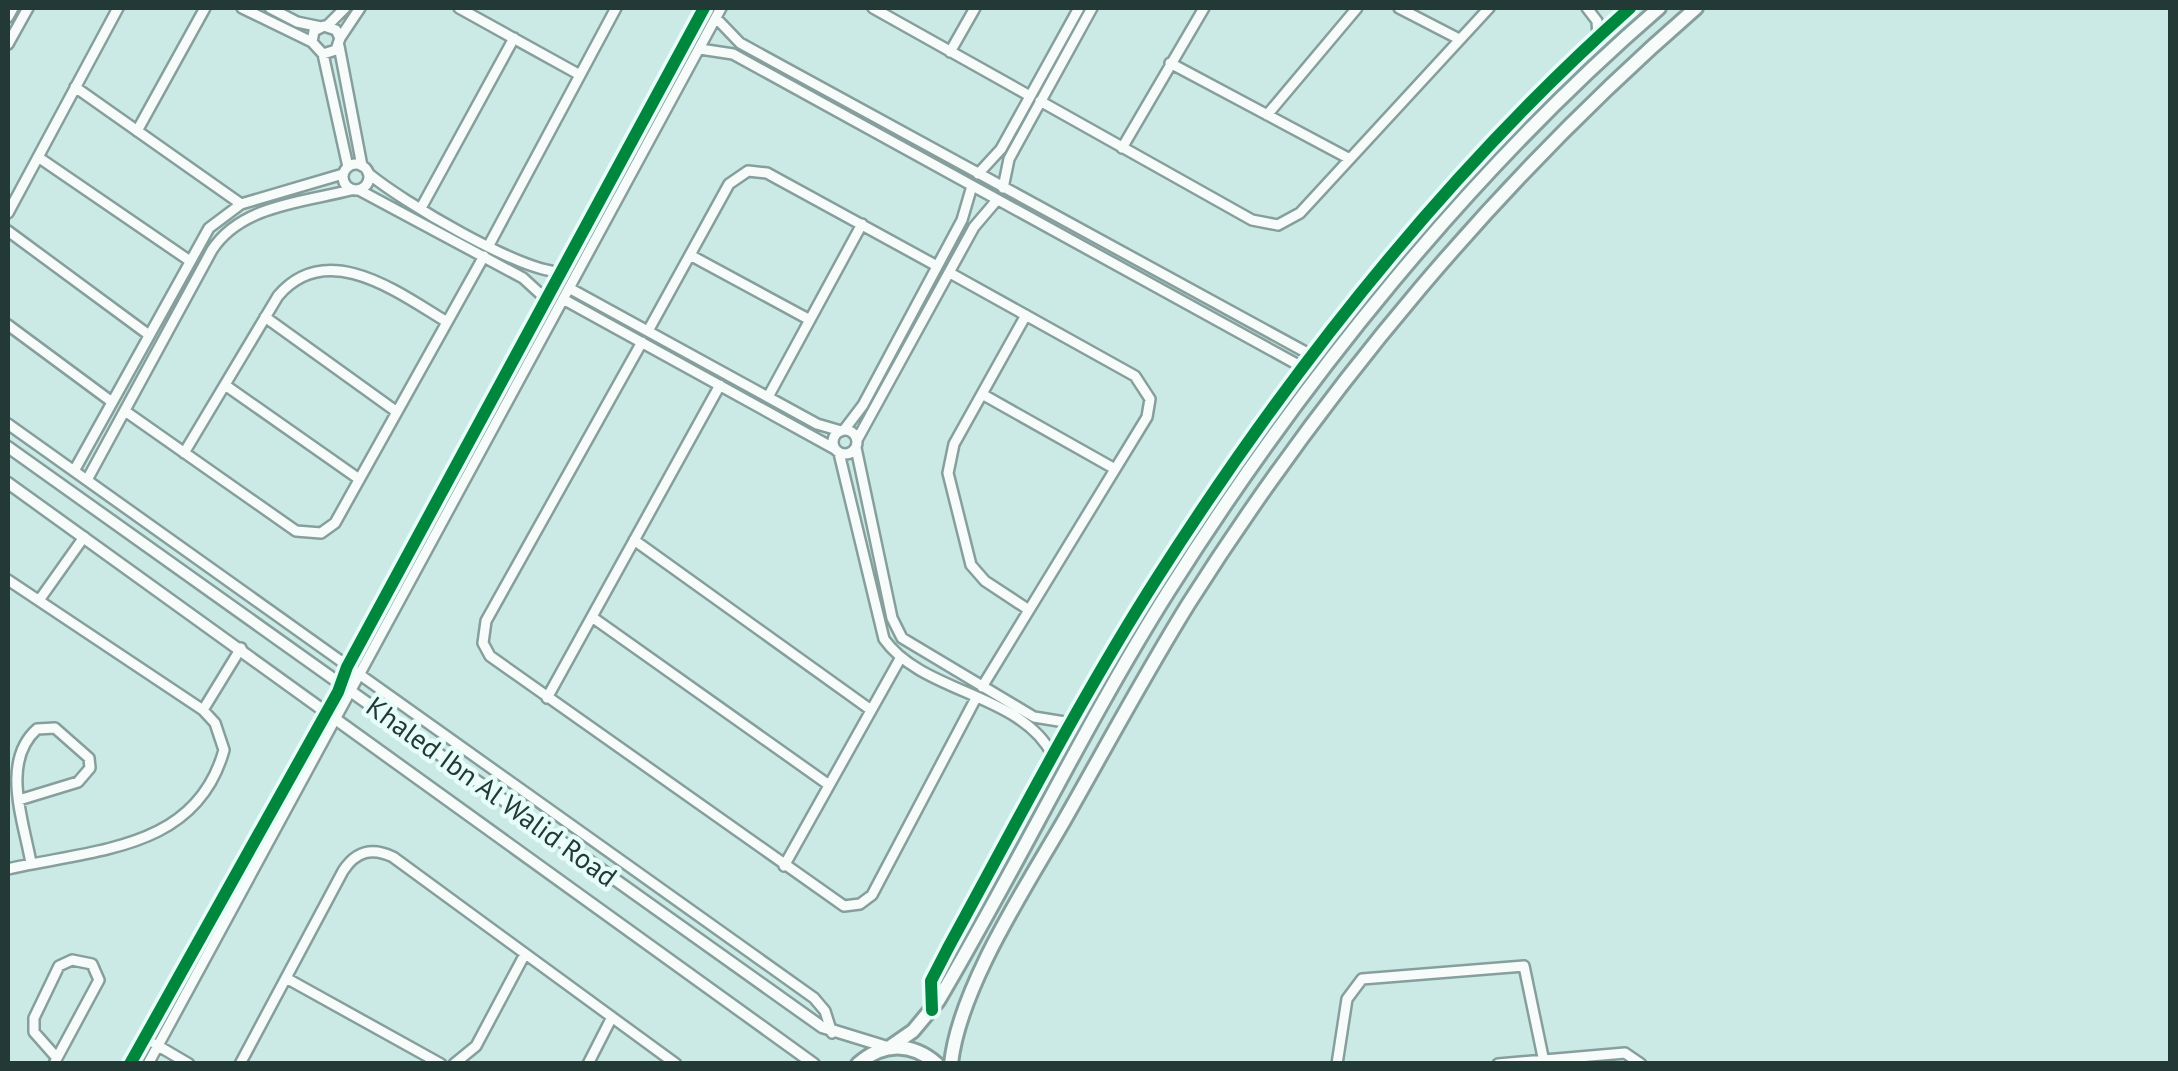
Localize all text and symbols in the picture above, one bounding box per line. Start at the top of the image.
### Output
street label: Khaled Ibn Al Walid Road [359,687,625,895]

